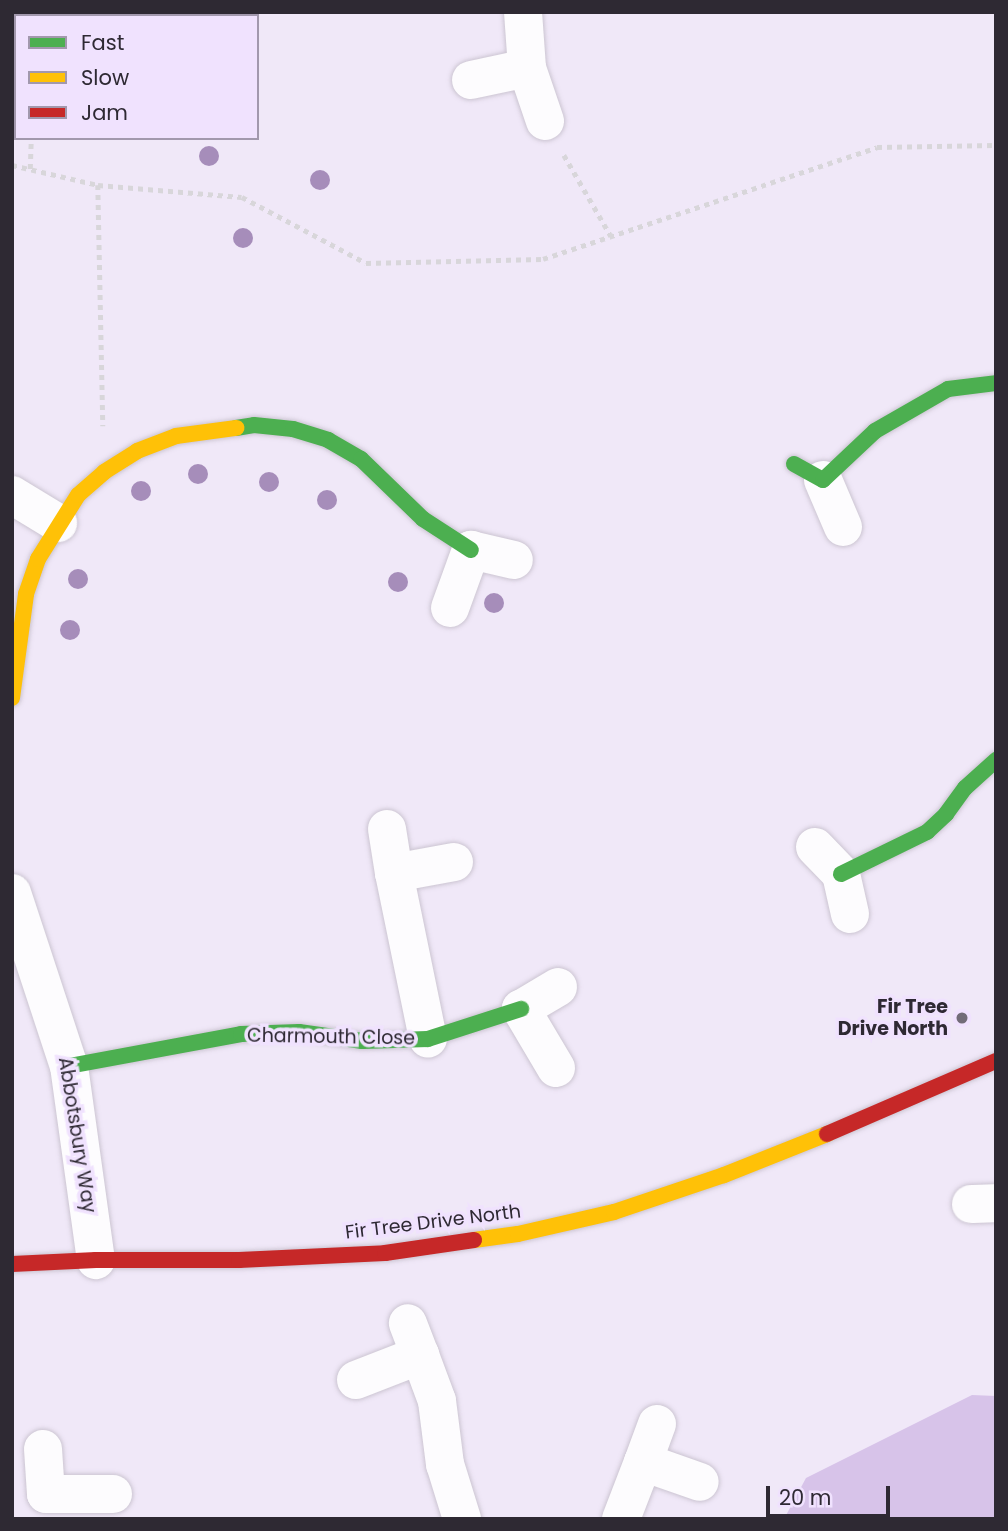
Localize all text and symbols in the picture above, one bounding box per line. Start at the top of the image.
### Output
legend [14,14,259,140]
text: Fast [81,28,124,57]
text: Slow [81,63,129,92]
text: Jam [81,98,128,127]
place label: Fir Tree Drive North [838,996,948,1040]
marker: Fir Tree Drive North [954,1010,970,1026]
street label: Charmouth Close [247,1024,415,1050]
street label: Abbotsbury Way [53,1055,101,1215]
street label: Fir Tree Drive North [344,1200,522,1244]
scale bar [770,1472,894,1516]
text: 20 m [779,1483,832,1512]

